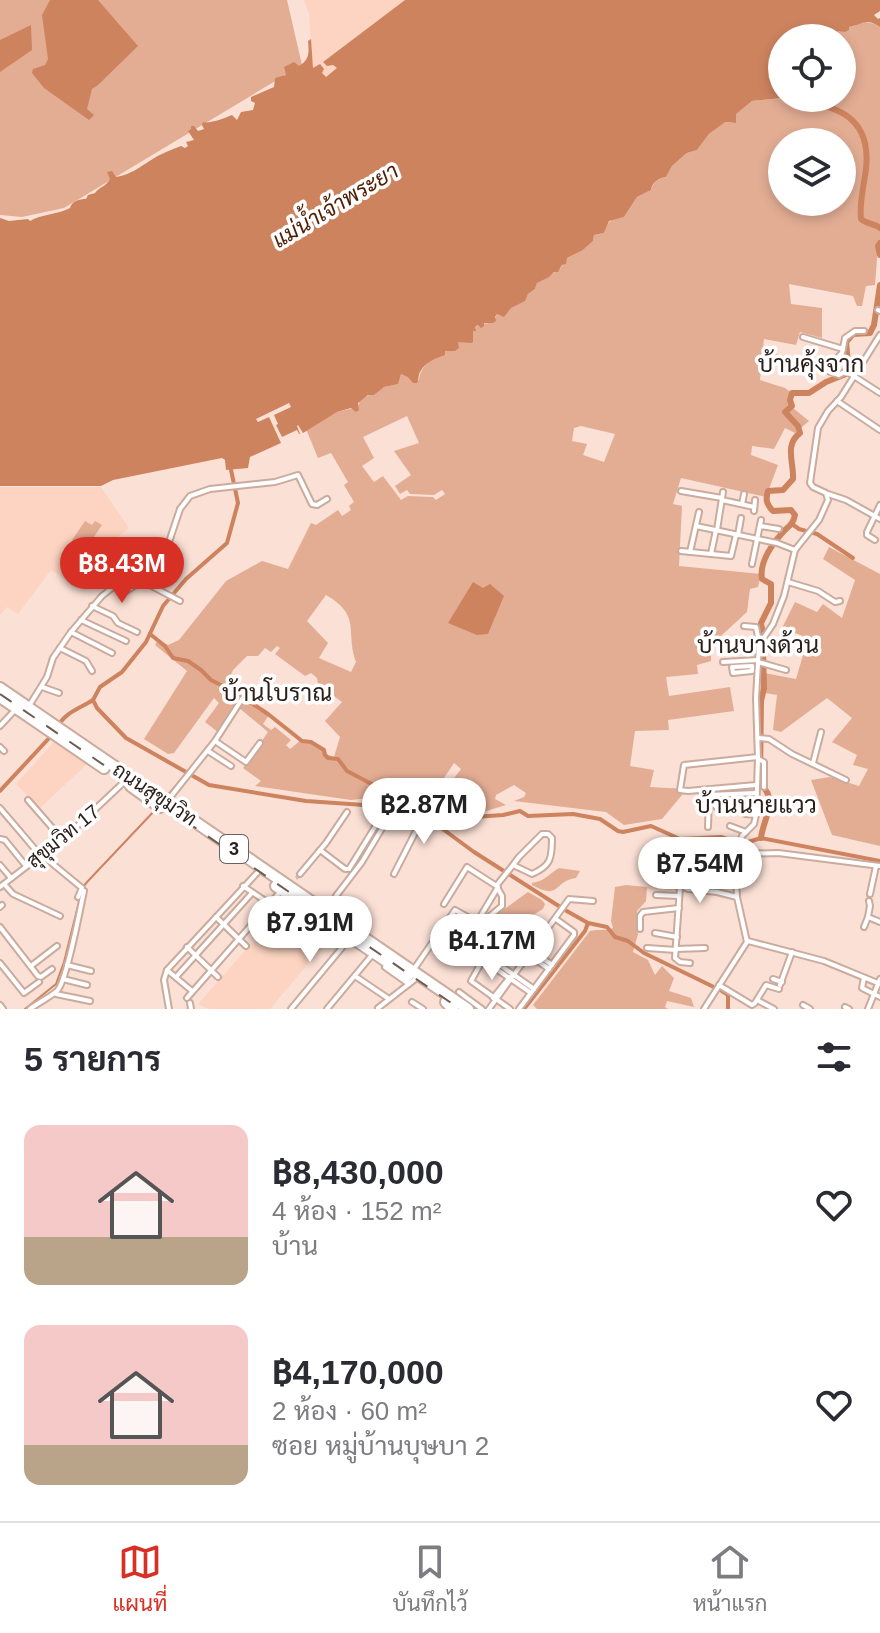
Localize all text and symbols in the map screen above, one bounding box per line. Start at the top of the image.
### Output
map controls [768,24,856,216]
button: locate [768,24,856,112]
button: layers [768,128,856,216]
water label: แม่น้ำเจ้าพระยา [264,152,403,253]
district label: บ้านคุ้งจาก [758,349,864,380]
pin: ฿8.43M [57,537,187,605]
text: ฿8.43M [78,548,166,578]
district label: บ้านบางด้วน [697,630,819,658]
district label: บ้านโบราณ [222,677,332,706]
street label: ถนนสุขุมวิท [107,757,202,833]
pin: ฿2.87M [359,778,489,846]
text: ฿2.87M [380,789,468,819]
district label: บ้านนายแวว [695,790,817,818]
street label: สุขุมวิท 17 [22,799,106,874]
road number: 3 [220,835,248,863]
pin: ฿7.54M [635,837,765,905]
text: ฿7.54M [656,848,744,878]
pin: ฿7.91M [245,896,375,964]
text: ฿7.91M [266,907,354,937]
pin: ฿4.17M [427,914,557,982]
text: ฿4.17M [448,925,536,955]
icon: filters [812,1035,856,1079]
text: 5 รายการ [24,1040,161,1078]
text: ฿8,430,000 [272,1153,444,1191]
icon: home [88,1157,184,1253]
icon: heart [812,1183,856,1227]
text: 4 ห้อง · 152 m² [272,1196,441,1226]
text: บ้าน [272,1231,318,1261]
text: ฿4,170,000 [272,1353,444,1391]
icon: home [88,1357,184,1453]
icon: heart [812,1383,856,1427]
text: 2 ห้อง · 60 m² [272,1396,427,1426]
text: ซอย หมู่บ้านบุษบา 2 [272,1431,489,1461]
tab: แผนที่ [113,1540,167,1617]
tab: บันทึกไว้ [392,1540,468,1617]
tab: หน้าแรก [693,1540,767,1617]

